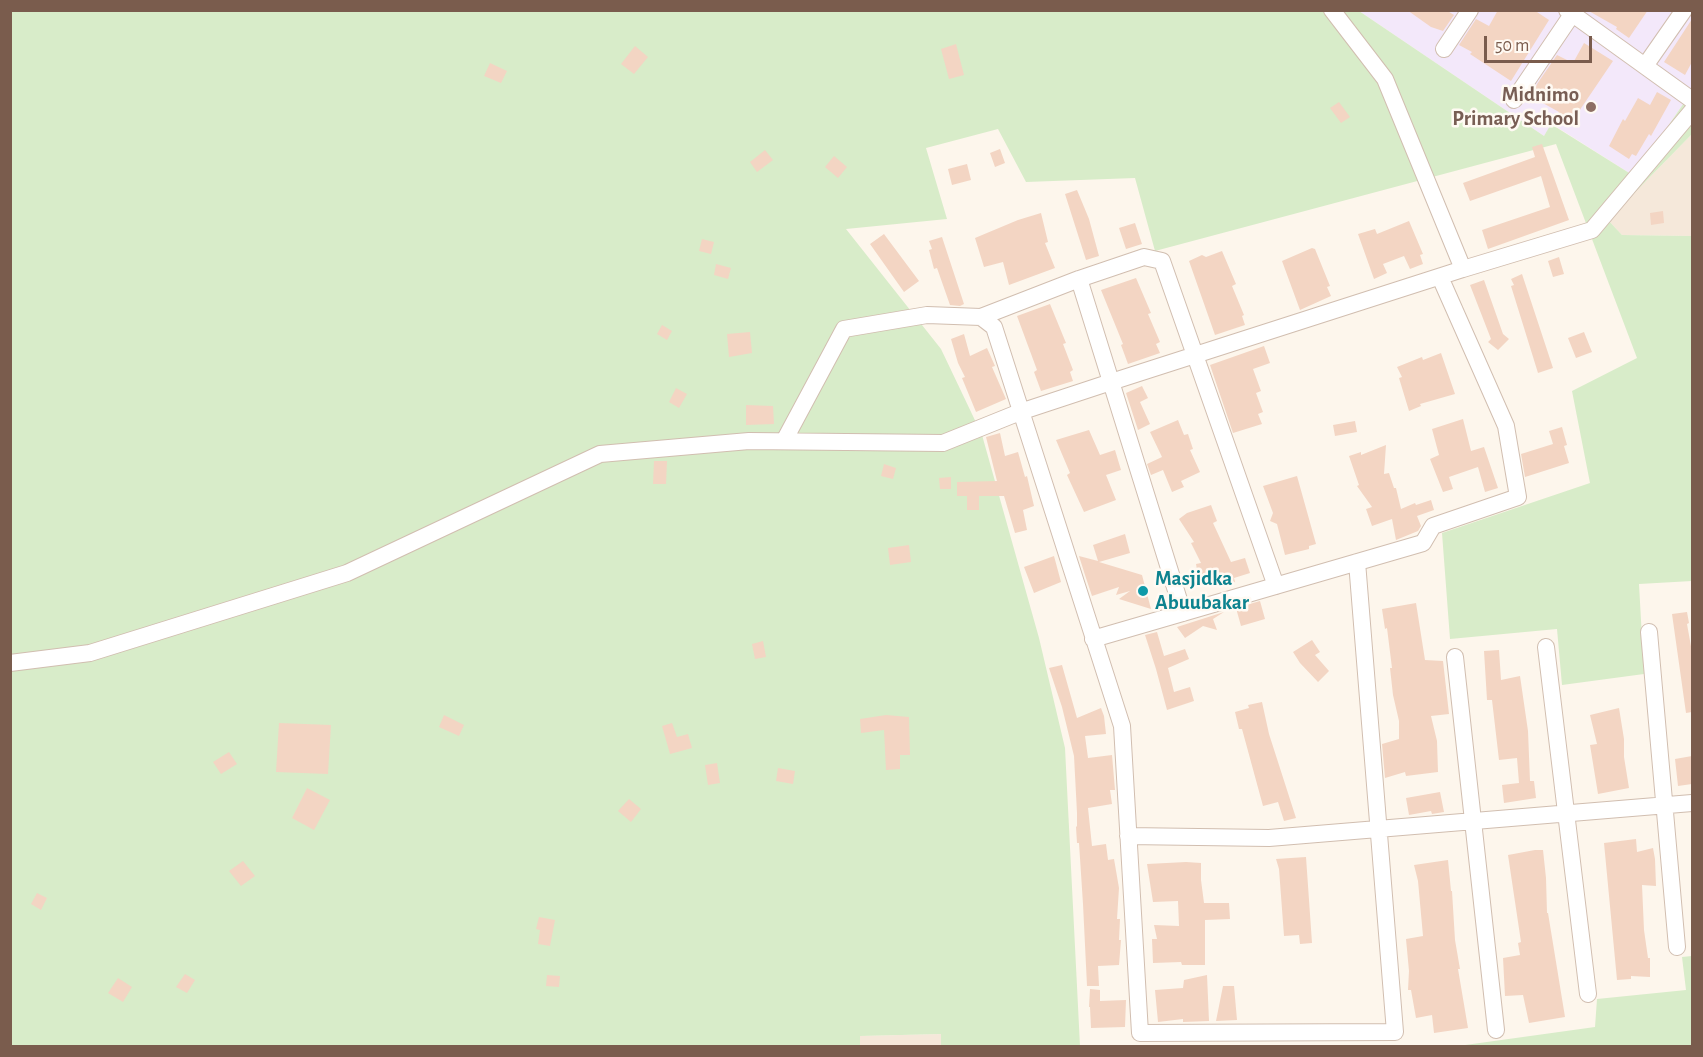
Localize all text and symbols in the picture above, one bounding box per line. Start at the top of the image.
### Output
scale bar [1487,24,1595,62]
text: 50 m [1495,37,1529,55]
place label: Midnimo Primary School [1452,82,1579,132]
marker: Midnimo Primary School [1584,100,1598,114]
place label: Masjidka Abuubakar [1155,566,1249,616]
marker: Masjidka Abuubakar [1136,584,1150,598]

